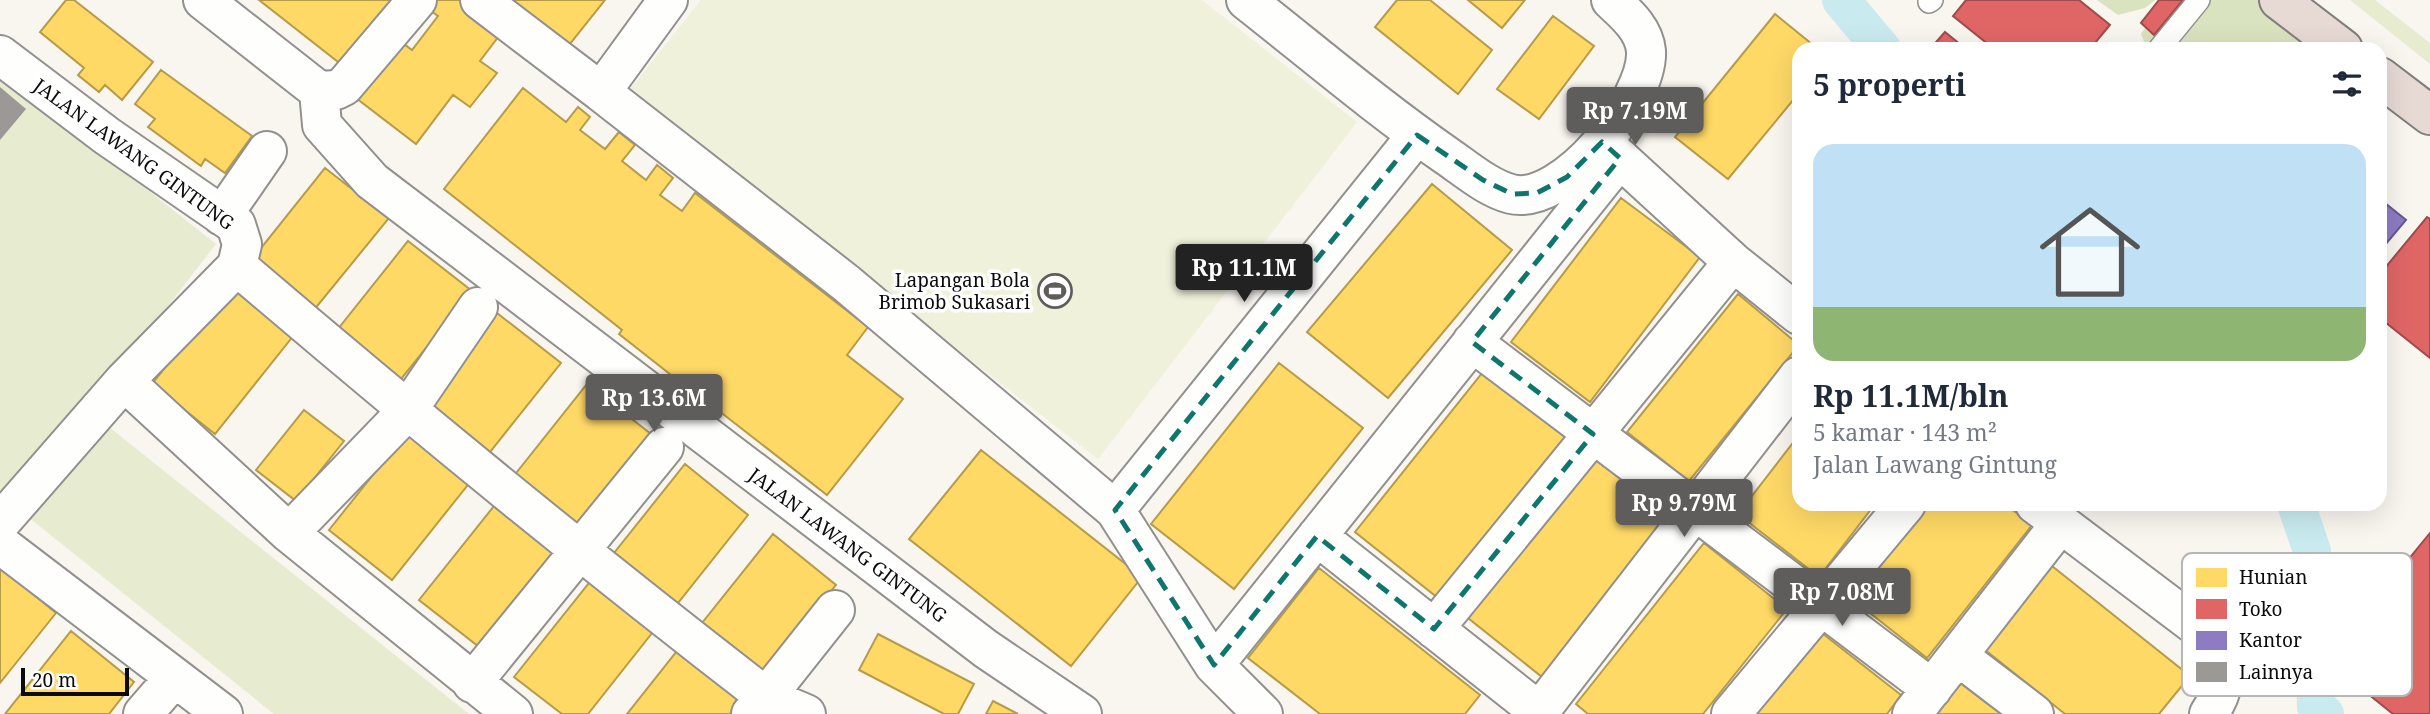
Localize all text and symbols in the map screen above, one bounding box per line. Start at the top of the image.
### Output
text: 5 properti [1813,64,1966,105]
icon: filters [2328,65,2366,103]
street label: JALAN LAWANG GINTUNG [28,72,240,236]
pin: Rp 7.19M [1563,88,1707,147]
text: Rp 7.19M [1583,94,1687,126]
icon: home [2027,189,2153,315]
pin: Rp 11.1M [1172,244,1316,304]
text: Rp 11.1M [1192,251,1296,283]
place label: Lapangan Bola Brimob Sukasari [879,267,1030,315]
sports icon: Lapangan Bola Brimob Sukasari [1036,272,1074,310]
pin: Rp 13.6M [582,374,726,434]
text: Rp 11.1M/bln [1813,375,2008,416]
text: Rp 13.6M [602,381,706,413]
text: 5 kamar · 143 m² [1813,416,1997,448]
text: Jalan Lawang Gintung [1813,448,2057,480]
street label: JALAN LAWANG GINTUNG [743,461,953,628]
pin: Rp 9.79M [1612,480,1756,539]
text: Rp 9.79M [1632,486,1736,518]
legend [2182,553,2412,696]
text: Hunian [2239,564,2307,590]
pin: Rp 7.08M [1770,568,1914,628]
text: Rp 7.08M [1790,575,1894,607]
text: Toko [2239,596,2282,622]
text: Kantor [2239,627,2302,653]
text: Lainnya [2239,659,2313,685]
scale bar [21,665,130,697]
text: 20 m [32,667,76,693]

